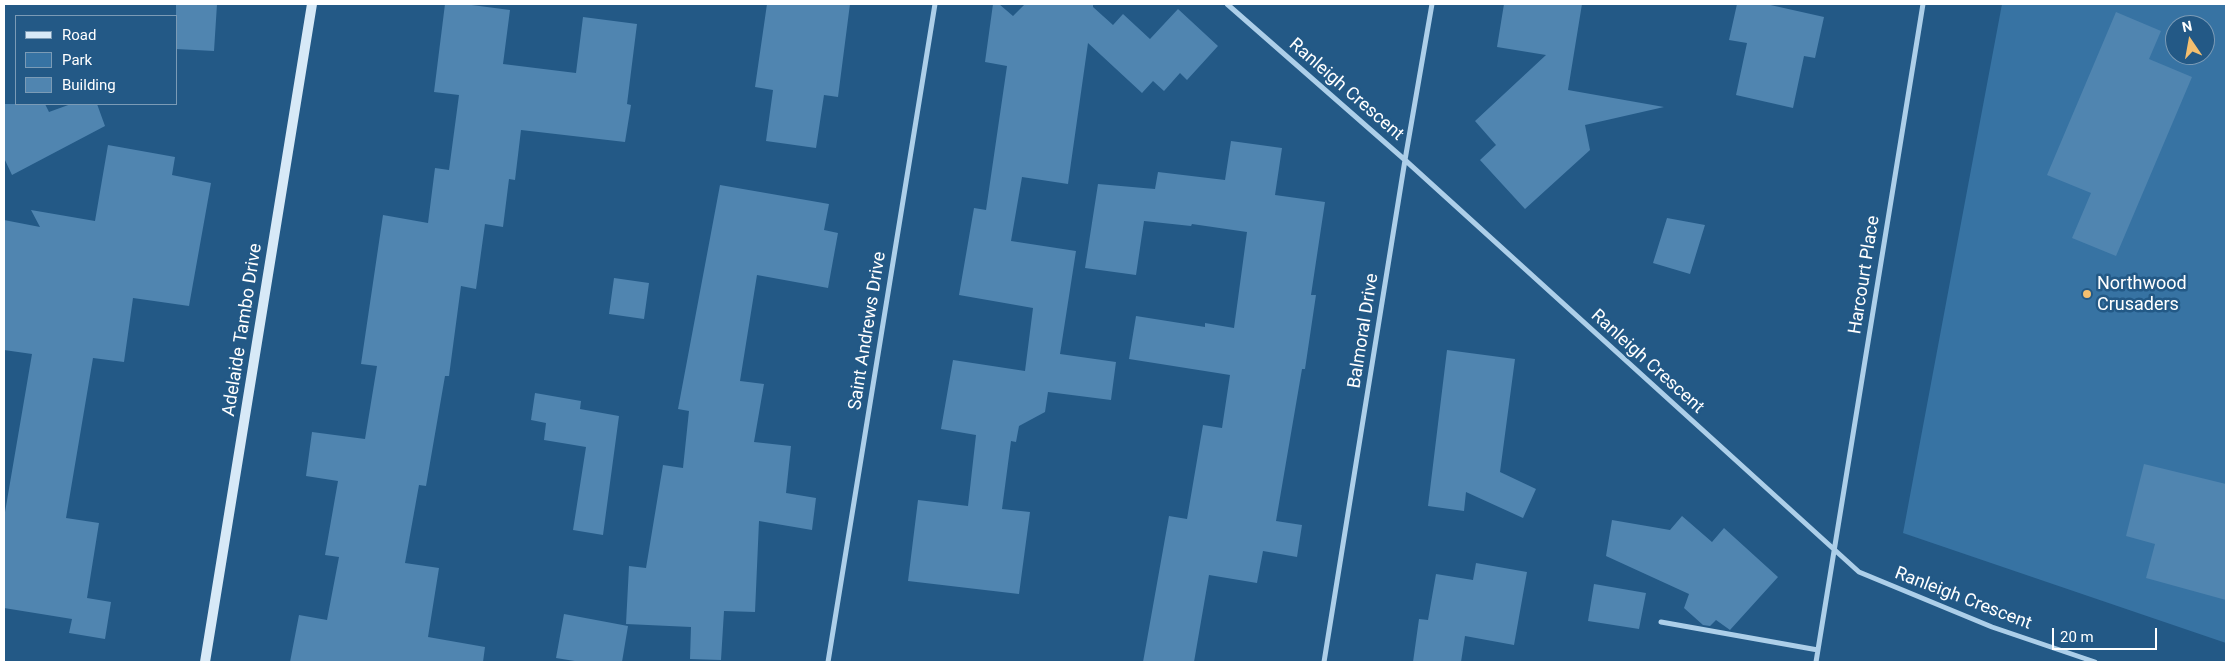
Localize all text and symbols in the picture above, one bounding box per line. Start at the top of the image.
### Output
legend [15,15,178,105]
north arrow [2165,15,2215,65]
text: N [2181,17,2194,35]
text: Road [62,26,96,44]
street label: Ranleigh Crescent [1284,34,1408,146]
text: Park [62,51,92,69]
text: Building [62,76,116,94]
street label: Harcourt Place [1845,214,1885,336]
street label: Adelaide Tambo Drive [219,242,267,418]
street label: Saint Andrews Drive [845,250,891,412]
street label: Balmoral Drive [1344,272,1384,390]
place label: Northwood Crusaders [2097,273,2187,316]
marker: Northwood Crusaders [2081,288,2093,300]
street label: Ranleigh Crescent [1586,305,1708,419]
street label: Ranleigh Crescent [1891,563,2035,635]
scale bar [2055,618,2160,650]
text: 20 m [2060,628,2094,646]

